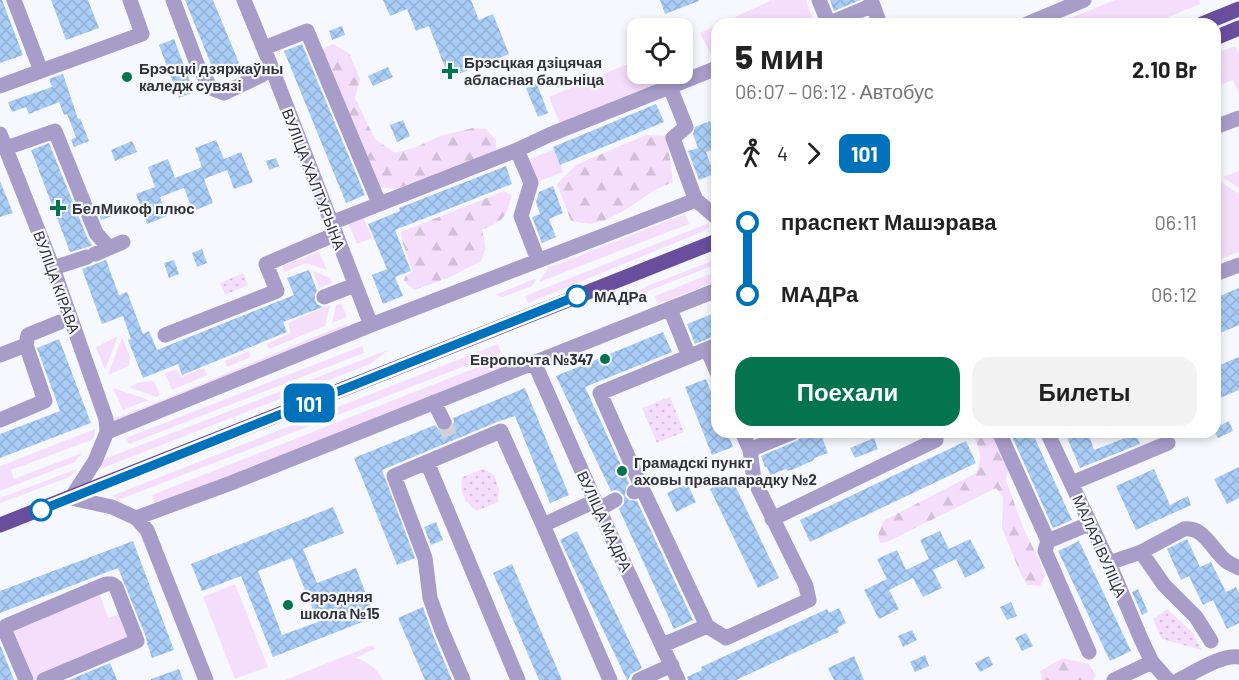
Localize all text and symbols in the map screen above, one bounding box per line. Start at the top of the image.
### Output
map controls [627,18,693,84]
button: locate [627,18,693,84]
text: 5 мин [735,36,824,76]
place label: Брэсцкая дзіцячая абласная бальніца [464,53,605,88]
text: 2.10 Br [1132,56,1197,82]
place label: Брэсцкі дзяржаўны каледж сувязі [139,59,283,94]
marker: Брэсцкая дзіцячая абласная бальніца [441,62,459,80]
marker: Брэсцкі дзяржаўны каледж сувязі [120,70,134,84]
text: 06:07 – 06:12 · Автобус [735,79,934,103]
street label: ВУЛІЦА ХАЛТУРЫНА [279,106,349,252]
icon: walk [735,137,768,170]
icon: forward [797,137,830,170]
text: 4 [777,141,788,165]
text: 101 [851,141,878,166]
marker: БелМикоф плюс [49,199,67,217]
place label: БелМикоф плюс [72,199,195,217]
text: праспект Машэрава [781,208,996,234]
text: 06:11 [1155,210,1197,234]
street label: ВУЛІЦА КІРАВА [30,228,84,336]
text: МАДРа [781,280,858,306]
text: 06:12 [1151,282,1197,306]
marker: МАДРа [566,285,588,307]
place label: МАДРа [594,287,647,305]
place label: Европочта №347 [470,350,594,368]
marker: Европочта №347 [598,352,612,366]
button: Поехали [735,357,960,426]
button: Билеты [972,357,1197,426]
line badge: 101 [274,384,344,422]
text: 101 [296,391,322,416]
place label: Грамадскі пункт аховы правапарадку №2 [634,453,817,488]
marker: Грамадскі пункт аховы правапарадку №2 [615,464,629,478]
street label: ВУЛІЦА МАДРА [574,468,636,574]
street label: МАЛАЯ ВУЛІЦА [1069,492,1131,600]
unlabelled marker [30,499,52,521]
place label: Сярэдняя школа №15 [300,587,380,622]
marker: Сярэдняя школа №15 [281,598,295,612]

